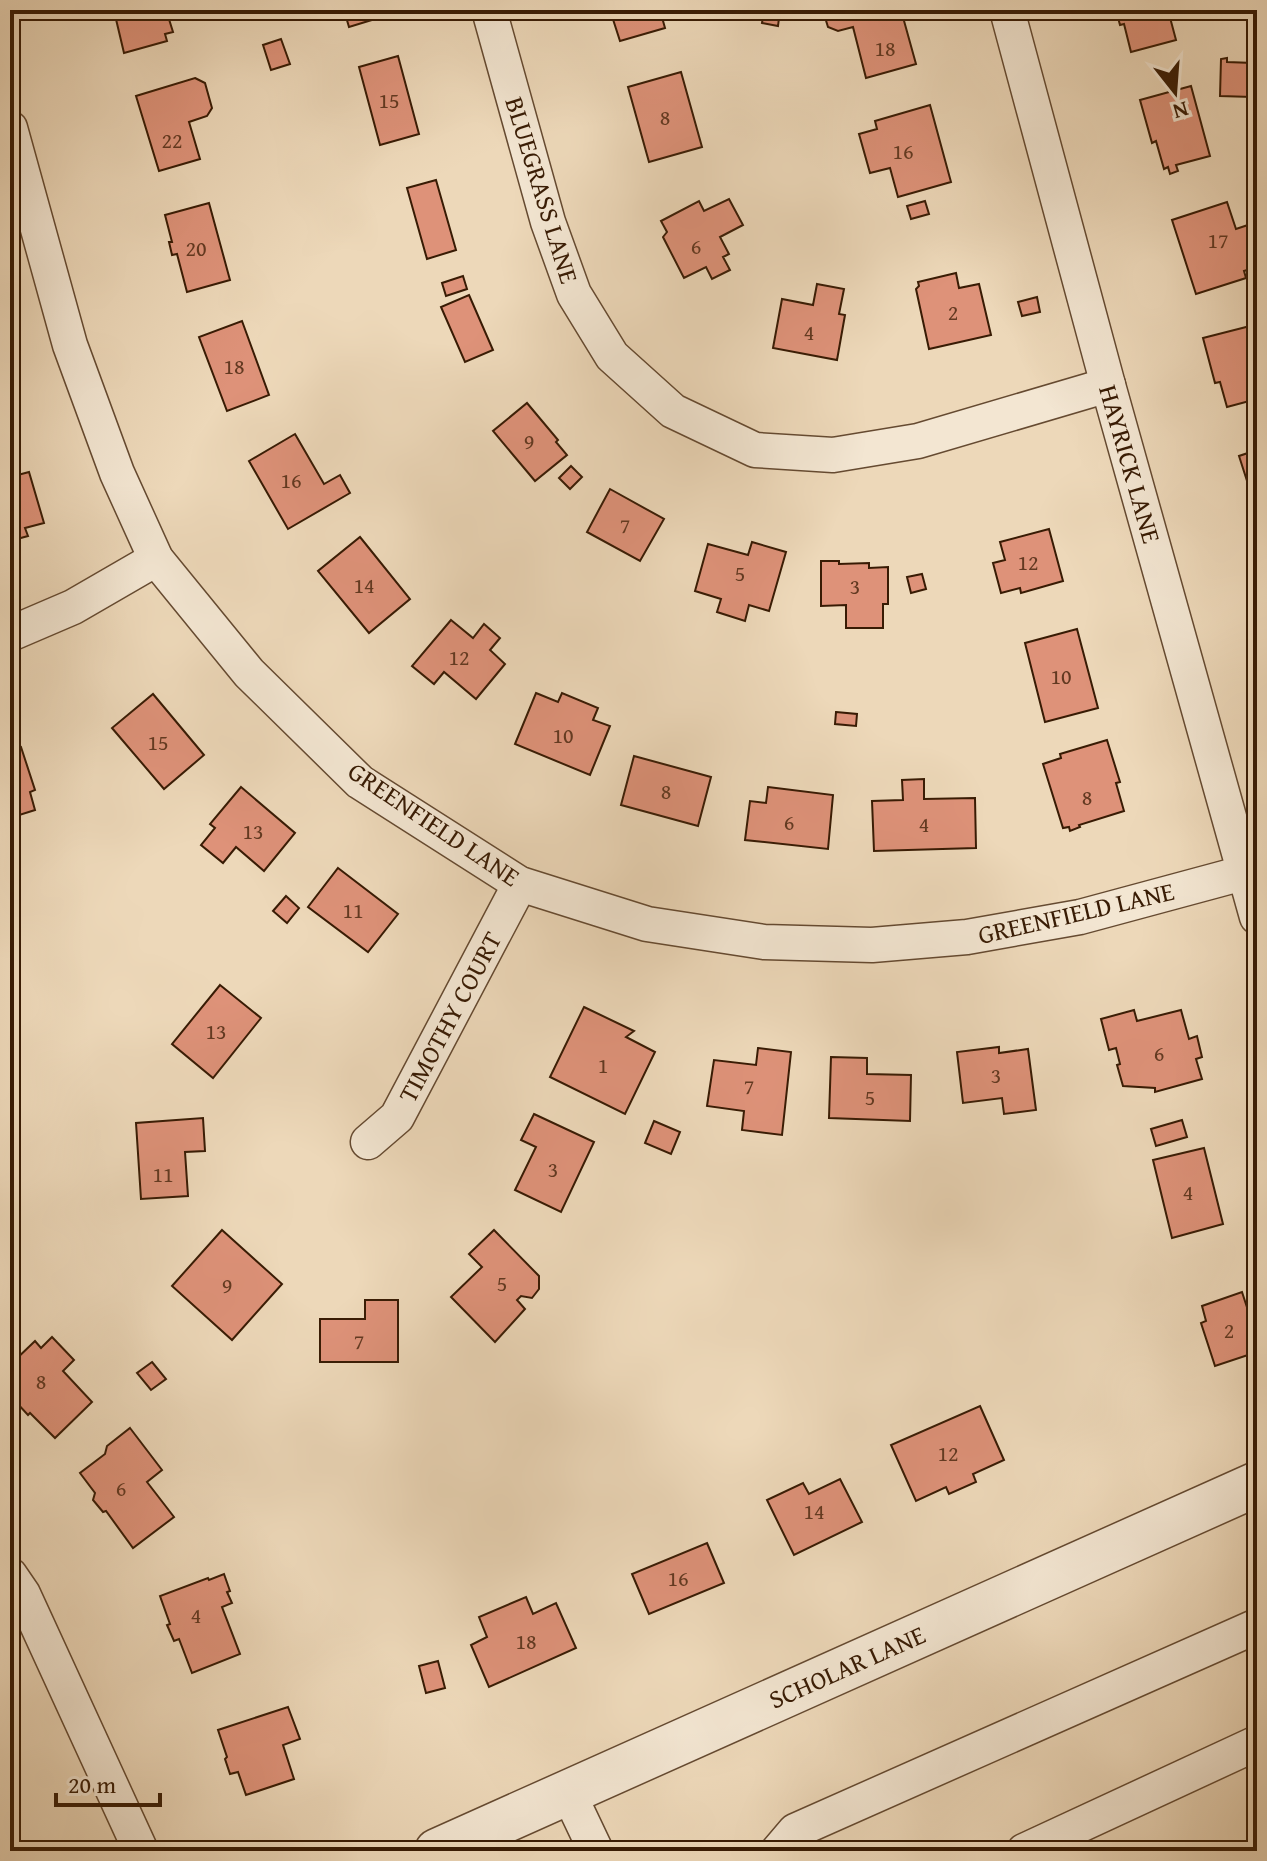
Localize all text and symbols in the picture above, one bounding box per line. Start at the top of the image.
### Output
house number: 18 [874,32,896,64]
north arrow [1135,52,1215,132]
house number: 15 [378,84,400,116]
street label: BLUEGRASS LANE [496,92,589,288]
text: N [1169,94,1193,129]
house number: 8 [660,101,670,133]
house number: 22 [161,124,183,156]
house number: 16 [892,135,914,167]
house number: 17 [1207,224,1229,256]
house number: 6 [691,230,701,262]
house number: 20 [185,232,207,264]
house number: 2 [948,296,958,328]
house number: 4 [804,316,814,348]
house number: 18 [223,350,245,382]
street label: HAYRICK LANE [1089,380,1172,548]
house number: 9 [524,425,534,457]
house number: 16 [280,464,302,496]
house number: 7 [620,509,630,541]
house number: 12 [1017,546,1039,578]
house number: 5 [735,557,745,589]
house number: 14 [353,569,375,601]
house number: 3 [850,570,860,602]
house number: 12 [448,641,470,673]
house number: 10 [1050,660,1072,692]
house number: 10 [552,719,574,751]
house number: 15 [147,726,169,758]
street label: GREENFIELD LANE [340,751,528,896]
house number: 8 [661,775,671,807]
house number: 8 [1082,781,1092,813]
house number: 6 [784,806,794,838]
house number: 4 [919,808,929,840]
house number: 13 [242,815,264,847]
street label: GREENFIELD LANE [974,871,1178,954]
house number: 11 [342,894,364,926]
street label: TIMOTHY COURT [388,924,511,1109]
house number: 13 [205,1015,227,1047]
house number: 6 [1154,1037,1164,1069]
house number: 1 [598,1049,608,1081]
house number: 3 [991,1059,1001,1091]
house number: 7 [744,1070,754,1102]
house number: 5 [865,1081,875,1113]
house number: 3 [548,1153,558,1185]
house number: 11 [152,1158,174,1190]
house number: 4 [1183,1176,1193,1208]
house number: 5 [497,1267,507,1299]
house number: 9 [222,1269,232,1301]
house number: 2 [1224,1314,1234,1346]
house number: 7 [354,1325,364,1357]
house number: 8 [36,1365,46,1397]
house number: 12 [937,1437,959,1469]
house number: 6 [116,1472,126,1504]
house number: 14 [803,1495,825,1527]
house number: 16 [667,1562,689,1594]
house number: 4 [191,1599,201,1631]
street label: SCHOLAR LANE [762,1615,931,1718]
house number: 18 [515,1625,537,1657]
scale bar [56,1757,160,1807]
text: 20 m [68,1767,116,1802]

